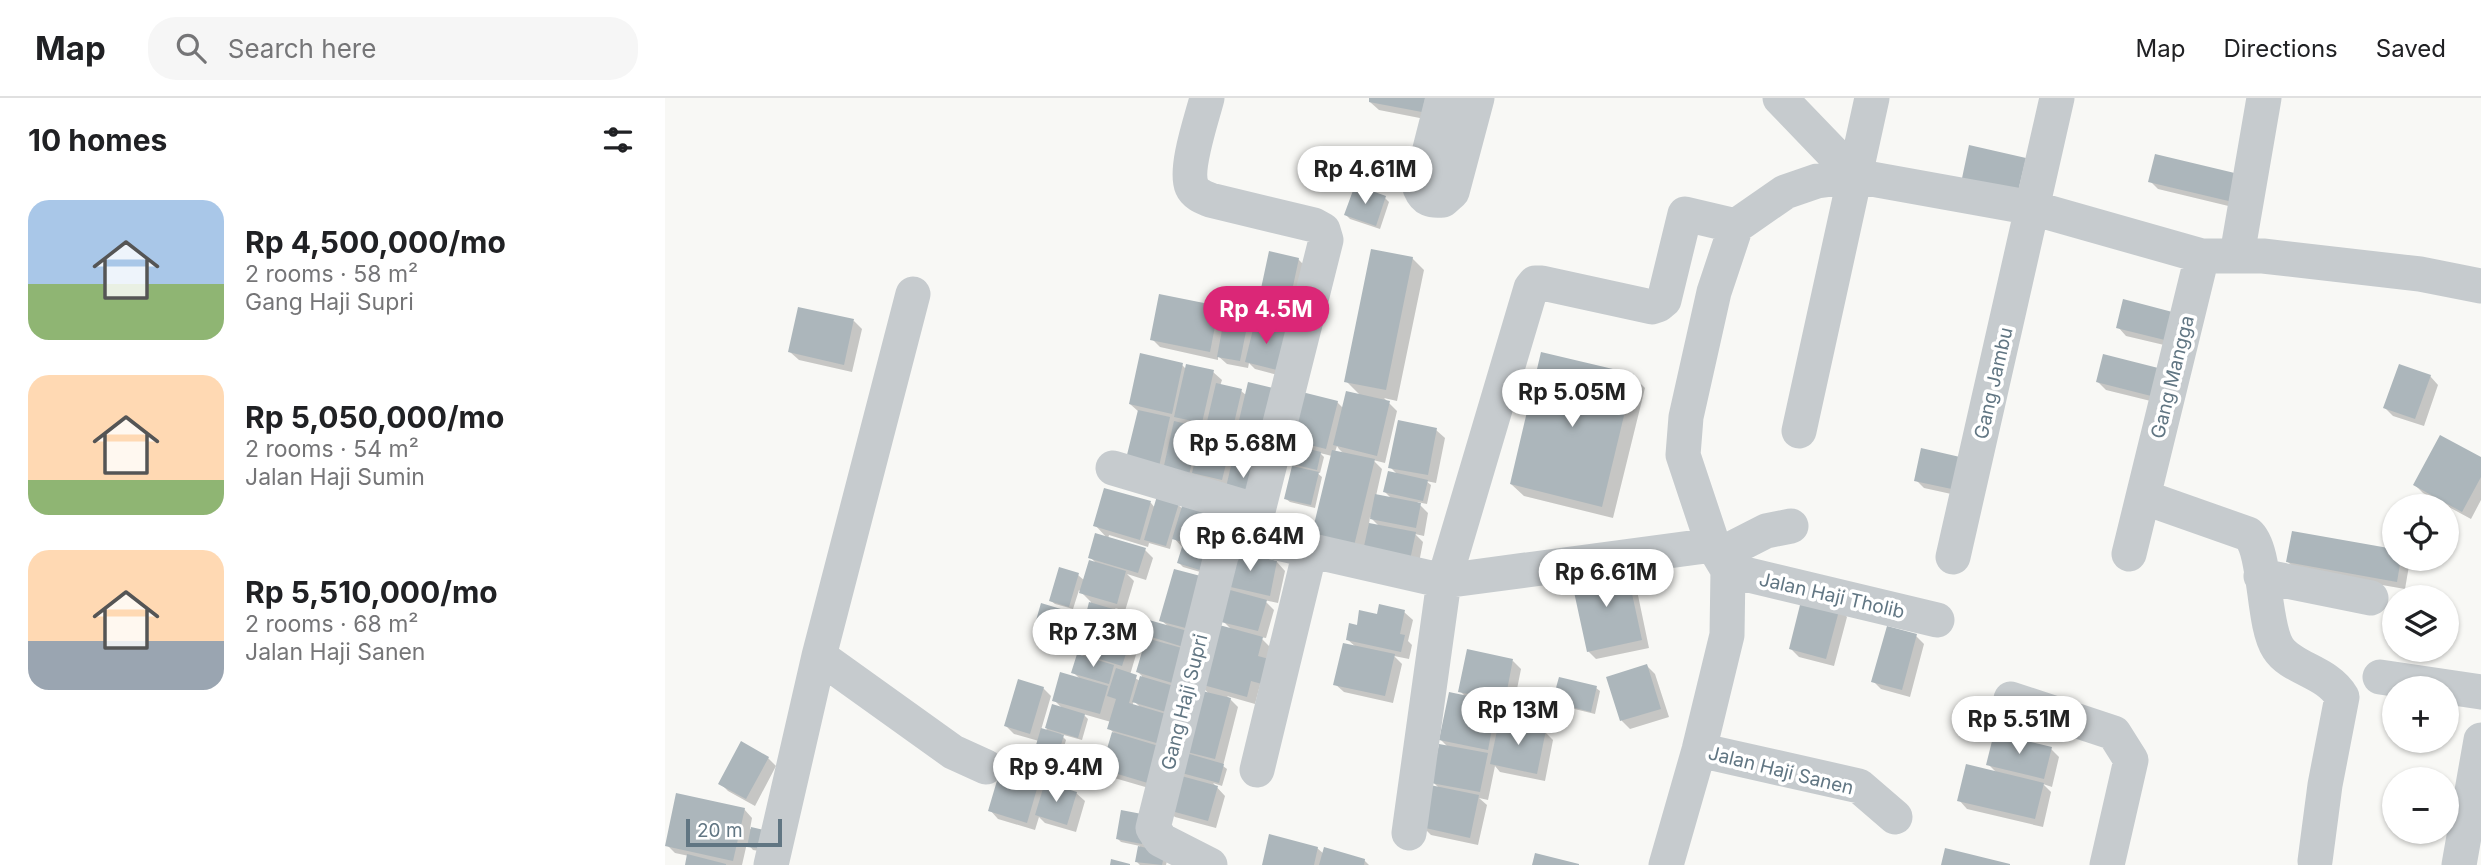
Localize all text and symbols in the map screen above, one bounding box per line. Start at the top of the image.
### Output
search box [148,17,638,80]
text: Map [35,28,106,68]
icon: search [172,29,210,67]
text: Search here [228,33,376,64]
text: Map [2136,34,2185,63]
text: Directions [2223,34,2338,63]
text: Saved [2376,34,2446,63]
icon: filters [599,121,637,159]
text: 10 homes [28,122,167,158]
pin: Rp 4.61M [1293,146,1437,206]
text: Rp 4.61M [1313,155,1417,183]
text: Rp 4,500,000/mo [245,224,506,260]
icon: home [84,228,168,312]
text: 2 rooms · 58 m² [245,260,418,288]
pin: Rp 4.5M [1201,286,1331,346]
text: Gang Haji Supri [245,288,414,316]
text: Rp 4.5M [1219,295,1313,323]
street label: Gang Mangga [2146,313,2199,441]
street label: Gang Jambu [1969,325,2018,441]
pin: Rp 5.05M [1500,370,1644,429]
text: Rp 5.05M [1518,378,1626,406]
text: Rp 5,050,000/mo [245,399,504,435]
icon: home [84,403,168,487]
pin: Rp 5.68M [1171,420,1315,480]
text: Rp 5.68M [1189,429,1297,457]
text: 2 rooms · 54 m² [245,435,419,463]
text: Jalan Haji Sumin [245,463,425,491]
map controls [2382,494,2459,844]
button: locate [2382,494,2459,571]
pin: Rp 6.64M [1178,514,1322,573]
text: Rp 6.64M [1196,522,1304,550]
pin: Rp 6.61M [1534,550,1678,609]
text: Rp 6.61M [1555,558,1657,586]
street label: Jalan Haji Tholib [1757,568,1907,623]
text: Rp 5,510,000/mo [245,574,498,610]
icon: home [84,578,168,662]
button: layers [2382,585,2459,662]
text: 2 rooms · 68 m² [245,610,418,638]
pin: Rp 7.3M [1028,610,1158,669]
text: Rp 7.3M [1049,618,1137,646]
street label: Gang Haji Supri [1156,632,1213,773]
text: Jalan Haji Sanen [245,638,425,666]
button: + [2382,676,2459,753]
pin: Rp 13M [1461,688,1575,747]
text: Rp 13M [1477,696,1559,724]
pin: Rp 5.51M [1947,696,2091,756]
text: Rp 5.51M [1968,705,2070,733]
street label: Jalan Haji Sanen [1706,741,1856,800]
pin: Rp 9.4M [991,744,1121,804]
text: Rp 9.4M [1009,753,1103,781]
button: − [2382,767,2459,844]
scale bar [686,816,782,848]
text: 20 m [697,819,743,842]

